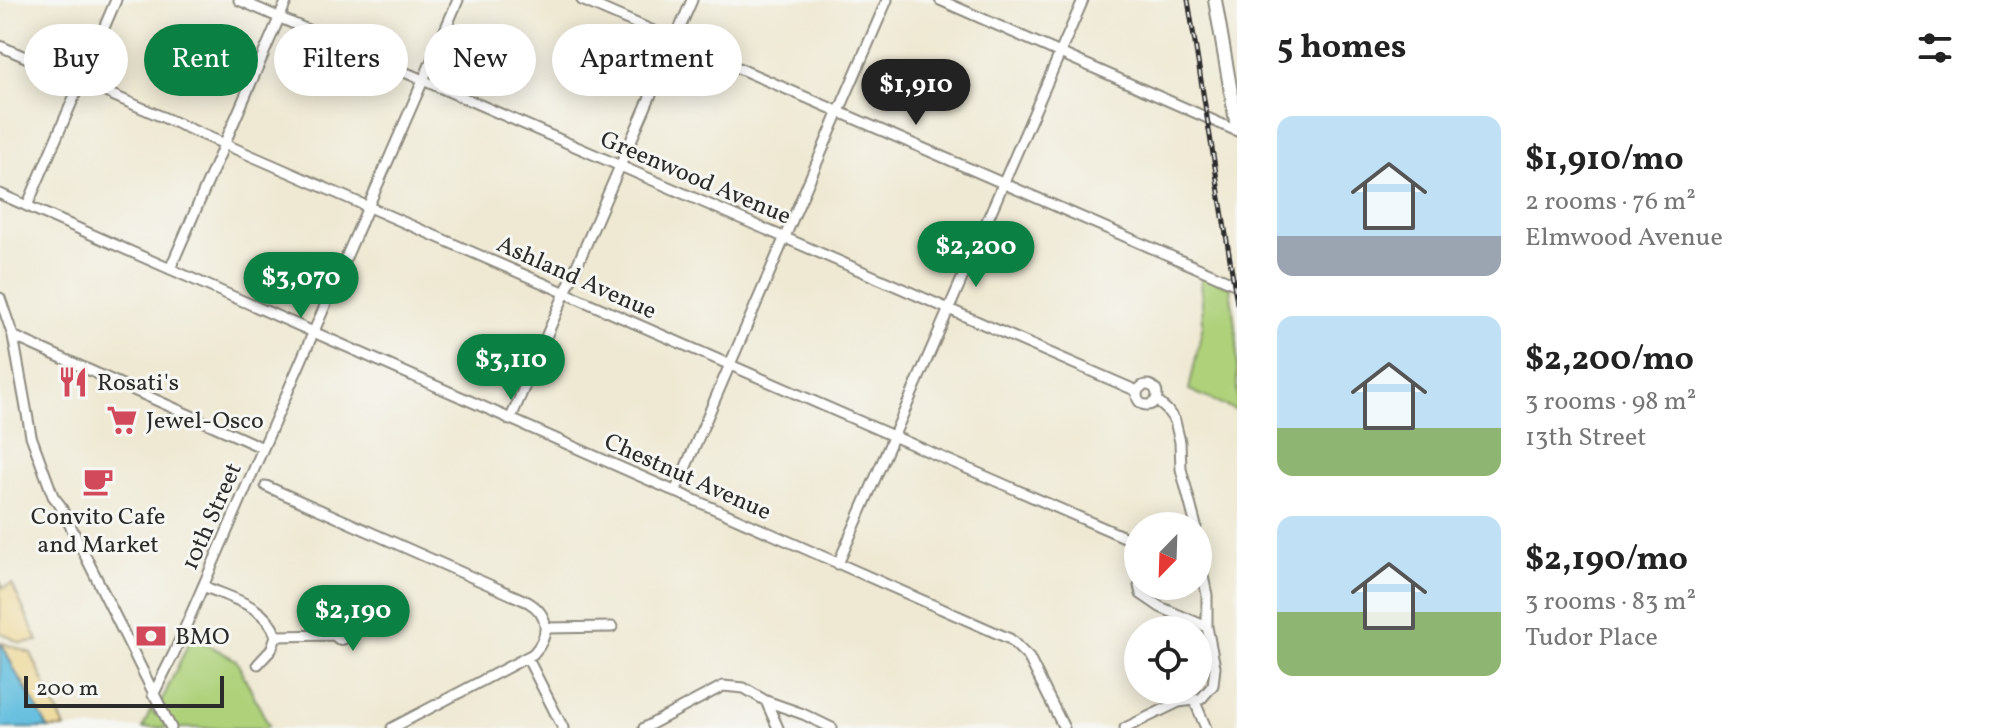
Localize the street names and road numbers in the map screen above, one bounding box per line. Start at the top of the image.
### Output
street label: Greenwood Avenue [594,123,796,234]
street label: Ashland Avenue [491,228,662,329]
street label: Chestnut Avenue [598,426,776,530]
street label: 10th Street [174,458,252,576]

